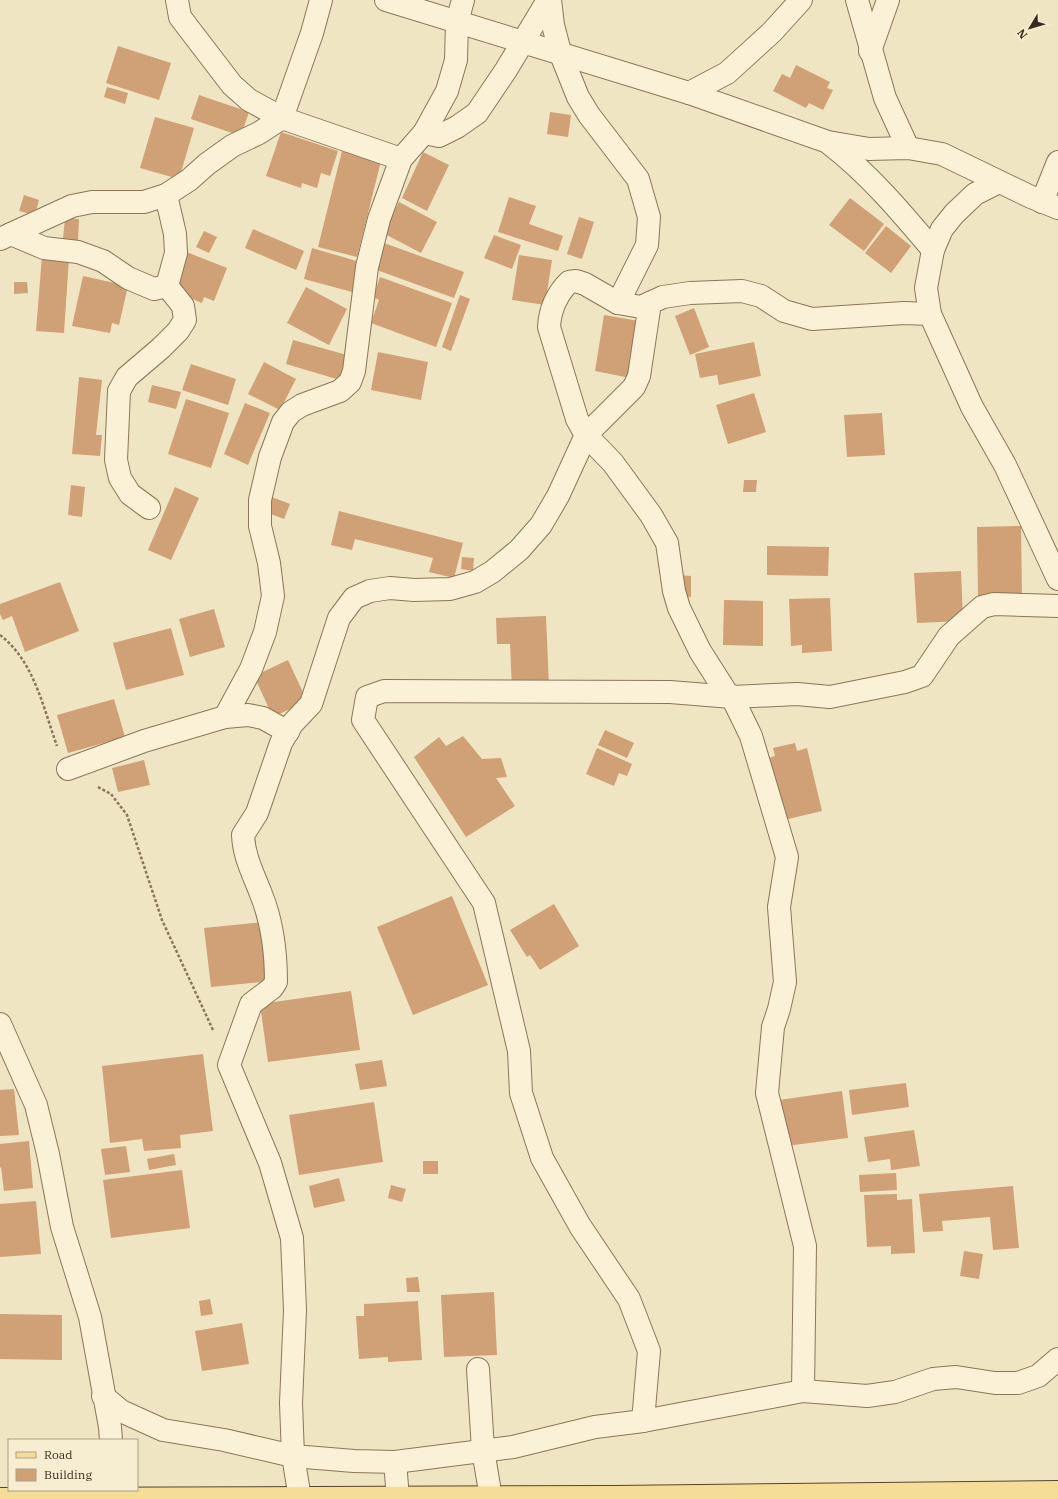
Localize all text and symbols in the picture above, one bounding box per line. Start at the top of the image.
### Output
north arrow [1010,8,1050,48]
text: N [1014,26,1030,42]
legend [8,1439,138,1491]
text: Road [44,1447,73,1462]
text: Building [44,1467,92,1482]

